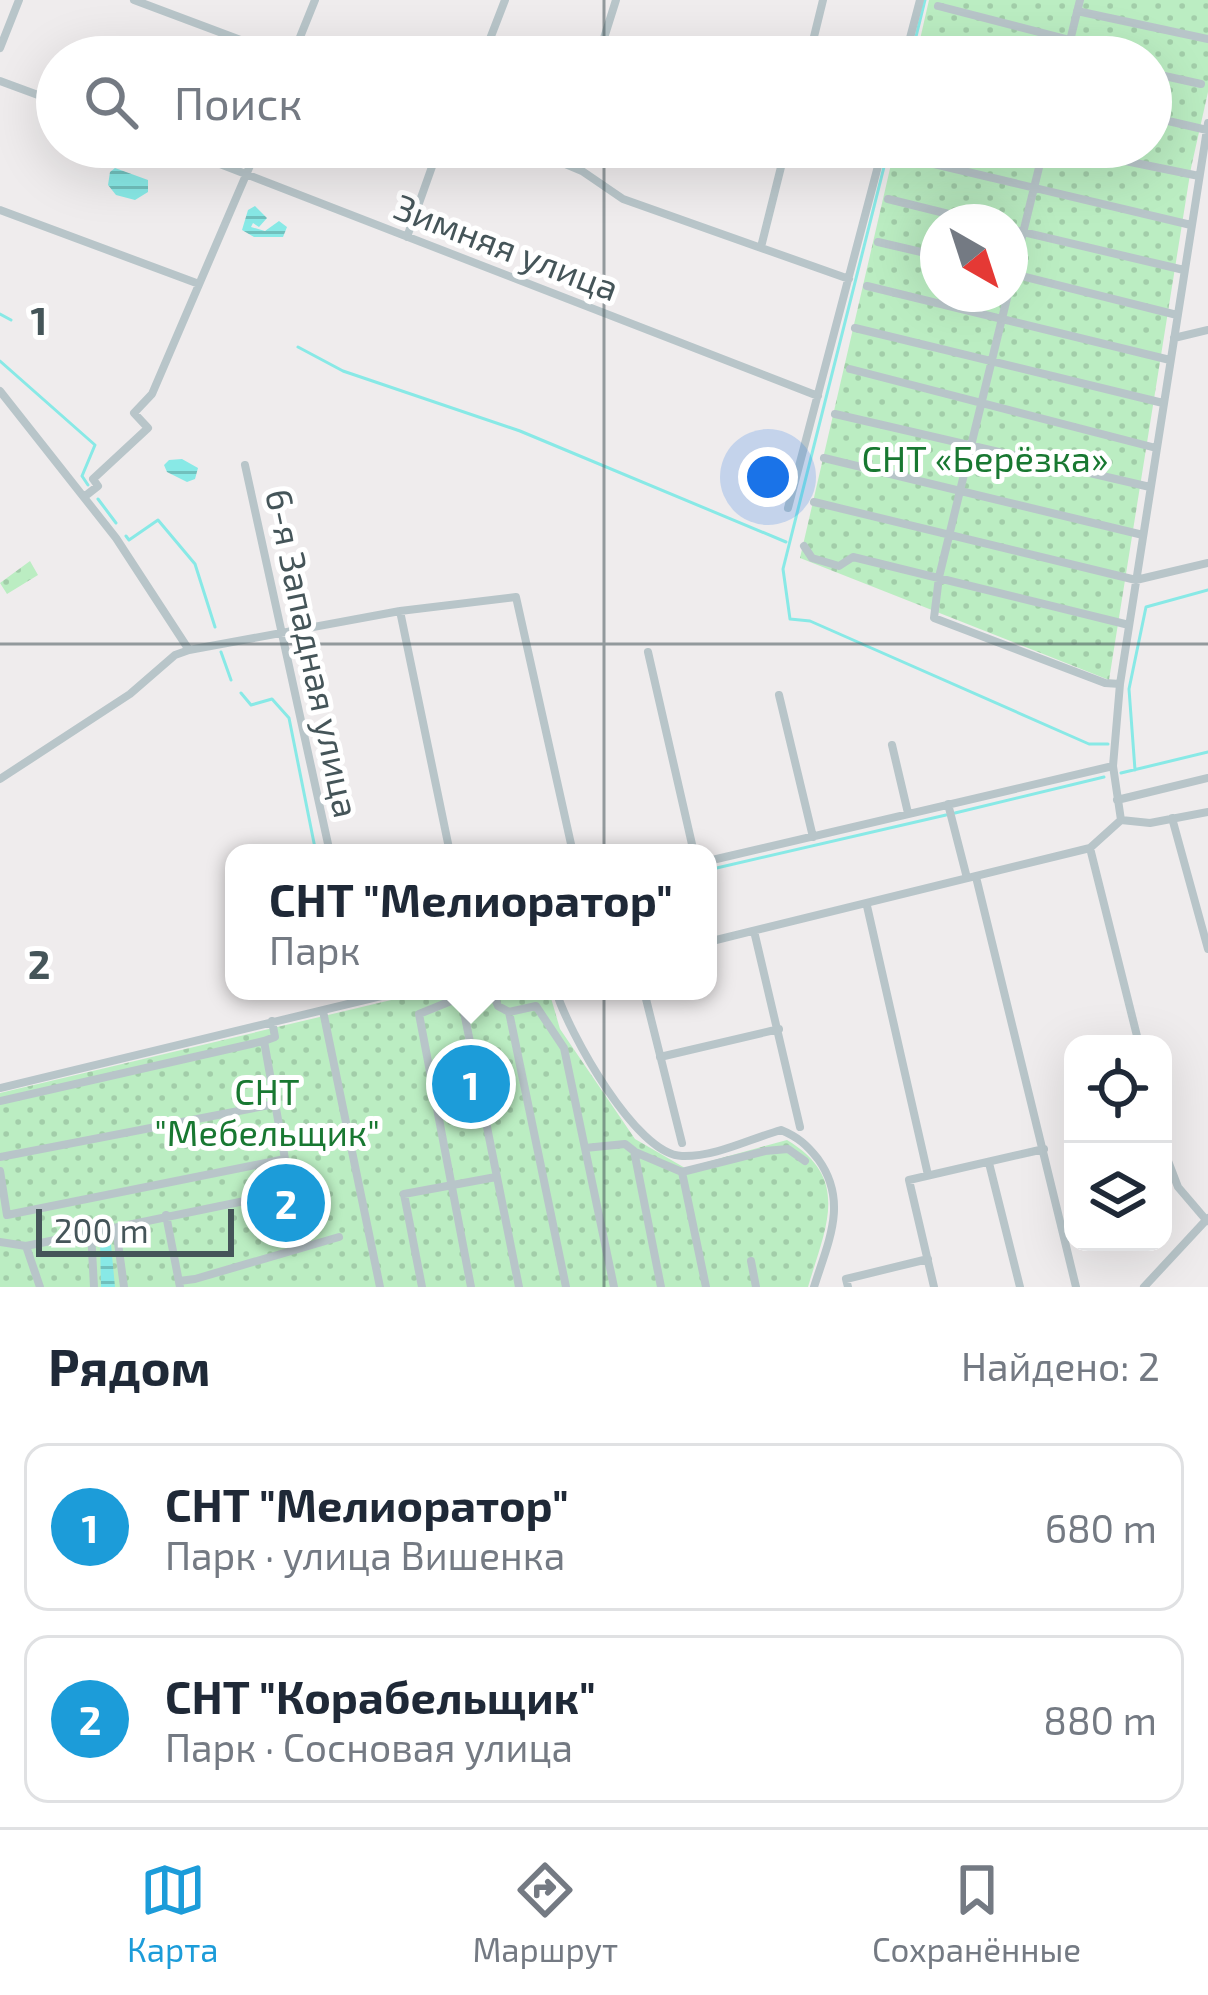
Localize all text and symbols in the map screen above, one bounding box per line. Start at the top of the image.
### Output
search box [36,36,1172,168]
icon: search [78,69,144,135]
text: Поиск [174,75,302,129]
street label: Зимняя улица [389,184,625,309]
north arrow [920,204,1028,312]
text: 1 [31,296,47,343]
park label: СНТ «Берёзка» [862,436,1108,479]
your location [738,447,798,507]
street label: 6-я Западная улица [257,485,370,821]
popup [225,844,717,1000]
text: СНТ "Мелиоратор" [269,872,673,926]
text: Парк [269,926,360,973]
text: 2 [28,940,50,987]
map controls [1064,1035,1172,1251]
button: locate [1064,1035,1172,1143]
pin: 1 [432,1039,510,1129]
park label: СНТ "Мебельщик" [154,1069,380,1153]
button: layers [1064,1143,1172,1251]
pin: 2 [247,1158,325,1248]
scale bar [36,1203,234,1256]
text: 200 m [54,1210,149,1250]
text: Рядом [48,1335,211,1396]
text: Найдено: 2 [961,1342,1160,1389]
text: СНТ "Мелиоратор" [165,1477,569,1531]
text: 1 [82,1504,98,1551]
text: 680 m [1045,1504,1157,1551]
text: Парк · улица Вишенка [165,1531,565,1578]
text: СНТ "Корабельщик" [165,1669,596,1723]
text: 2 [79,1696,101,1743]
text: 880 m [1043,1696,1157,1743]
text: Парк · Сосновая улица [165,1723,573,1770]
tab: Карта [127,1857,219,1969]
tab: Маршрут [472,1857,618,1969]
tab: Сохранённые [872,1857,1081,1969]

